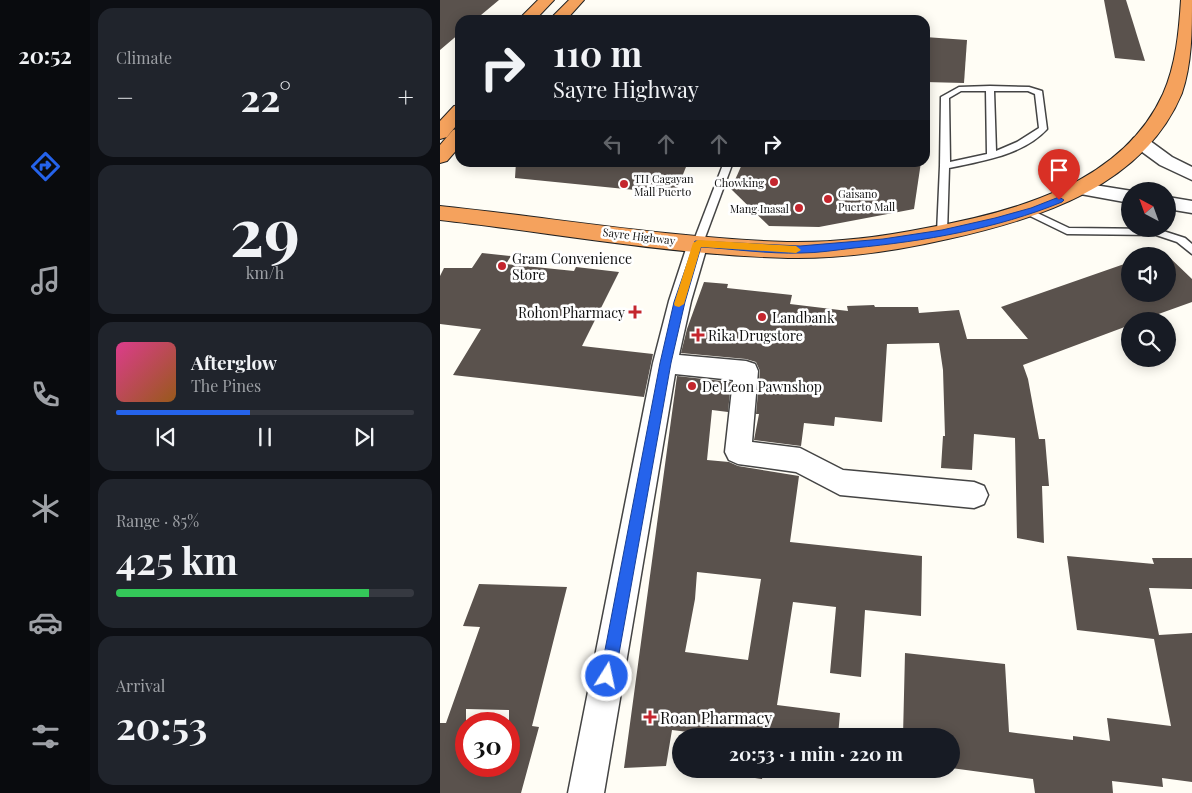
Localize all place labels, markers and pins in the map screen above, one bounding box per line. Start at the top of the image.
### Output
pin [1038,149,1080,200]
place label: TH Cagayan Mall Puerto [634,171,694,199]
place label: Chowking [714,175,764,190]
marker: Chowking [768,176,780,188]
marker: TH Cagayan Mall Puerto [618,178,630,190]
place label: Gaisano Puerto Mall [838,186,895,214]
marker: Gaisano Puerto Mall [822,193,834,205]
place label: Mang Inasal [730,201,789,216]
marker: Mang Inasal [793,202,805,214]
place label: Gram Convenience Store [512,249,632,284]
marker: Gram Convenience Store [496,260,508,272]
place label: Rohon Pharmacy [518,303,625,322]
marker: Rohon Pharmacy [629,306,641,318]
place label: Landbank [772,308,835,327]
marker: Landbank [756,311,768,323]
place label: Rika Drugstore [708,326,803,345]
marker: Rika Drugstore [692,329,704,341]
place label: De Leon Pawnshop [702,377,822,396]
marker: De Leon Pawnshop [686,380,698,392]
place label: Roan Pharmacy [660,707,772,728]
marker: Roan Pharmacy [644,711,656,723]

